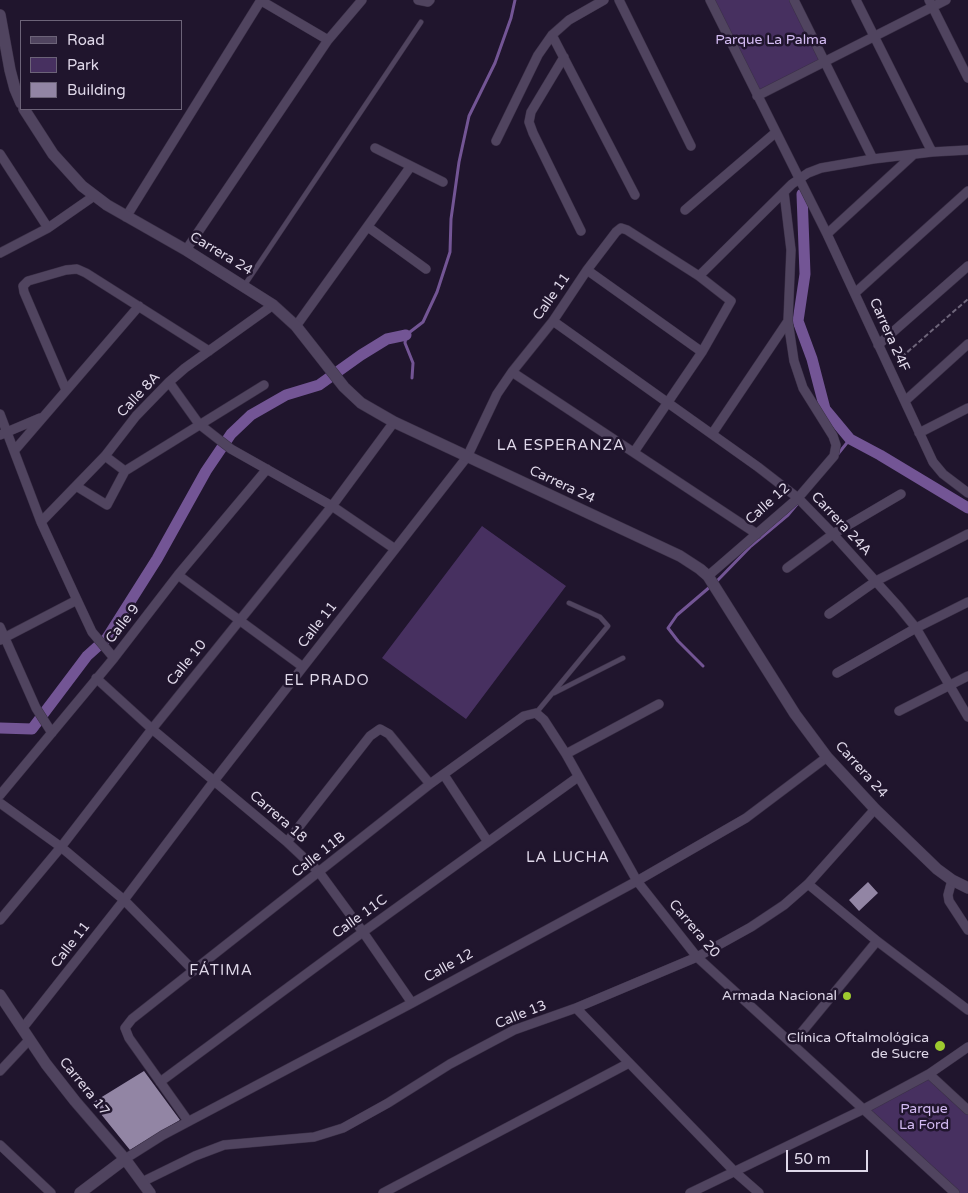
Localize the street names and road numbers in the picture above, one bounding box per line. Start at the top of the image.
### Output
street label: Carrera 24 [186,229,256,279]
street label: Calle 11 [530,270,574,324]
street label: Carrera 24F [865,295,913,375]
street label: Calle 8A [114,369,164,421]
street label: Carrera 24 [527,462,597,508]
street label: Calle 12 [742,480,794,528]
street label: Carrera 24A [807,489,875,559]
street label: Calle 11 [295,599,341,651]
street label: Calle 9 [103,601,143,647]
street label: Calle 10 [164,637,210,689]
street label: Carrera 24 [831,738,891,802]
street label: Carrera 18 [246,788,310,846]
street label: Calle 11B [289,829,349,881]
street label: Calle 11C [329,892,391,942]
street label: Carrera 20 [665,897,723,961]
street label: Calle 11 [48,919,94,971]
street label: Calle 12 [421,946,477,986]
street label: Calle 13 [493,997,549,1033]
street label: Carrera 17 [55,1054,113,1120]

